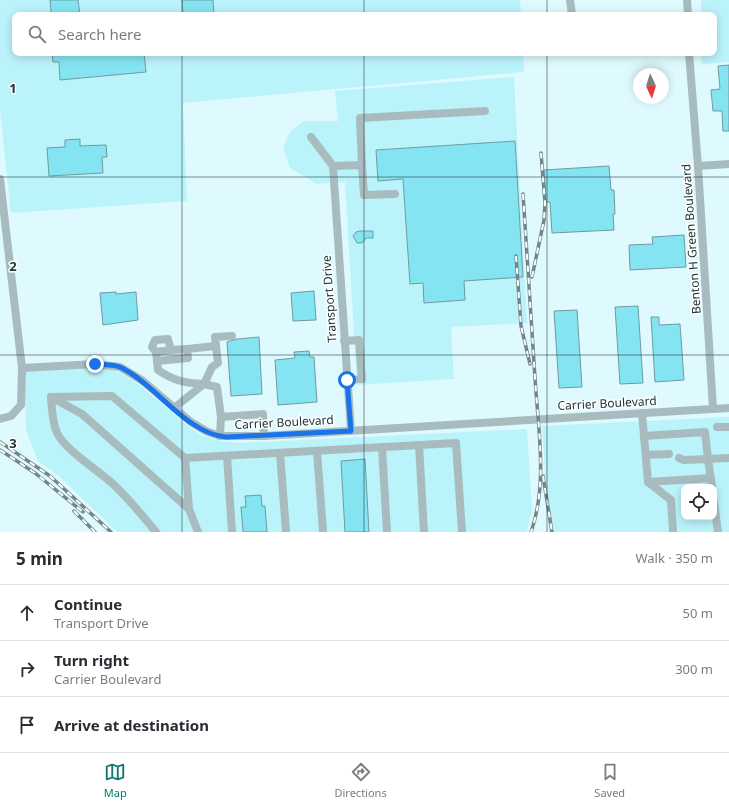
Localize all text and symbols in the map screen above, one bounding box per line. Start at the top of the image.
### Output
search box [12,12,717,56]
icon: search [26,23,48,45]
text: Search here [58,24,141,44]
north arrow [633,68,669,104]
text: 1 [9,79,17,97]
street label: Benton H Green Boulevard [677,163,705,315]
street label: Transport Drive [317,255,341,343]
text: 2 [9,257,17,275]
route end [86,355,104,373]
route start [338,371,356,389]
street label: Carrier Boulevard [557,392,657,414]
street label: Carrier Boulevard [234,411,334,433]
text: 3 [9,434,17,452]
map controls [681,484,717,520]
button: locate [681,484,717,520]
text: 5 min [16,547,63,570]
text: Walk · 350 m [635,549,713,567]
text: Continue [54,594,122,614]
icon: ahead [16,602,38,624]
text: 50 m [683,604,713,622]
text: Transport Drive [54,614,149,632]
text: Turn right [54,650,129,670]
icon: right [16,658,38,680]
text: 300 m [675,660,713,678]
text: Carrier Boulevard [54,670,161,688]
icon: arrive [16,714,38,736]
text: Arrive at destination [54,715,209,735]
tab: Map [104,761,127,800]
tab: Directions [334,761,387,800]
tab: Saved [594,761,625,800]

